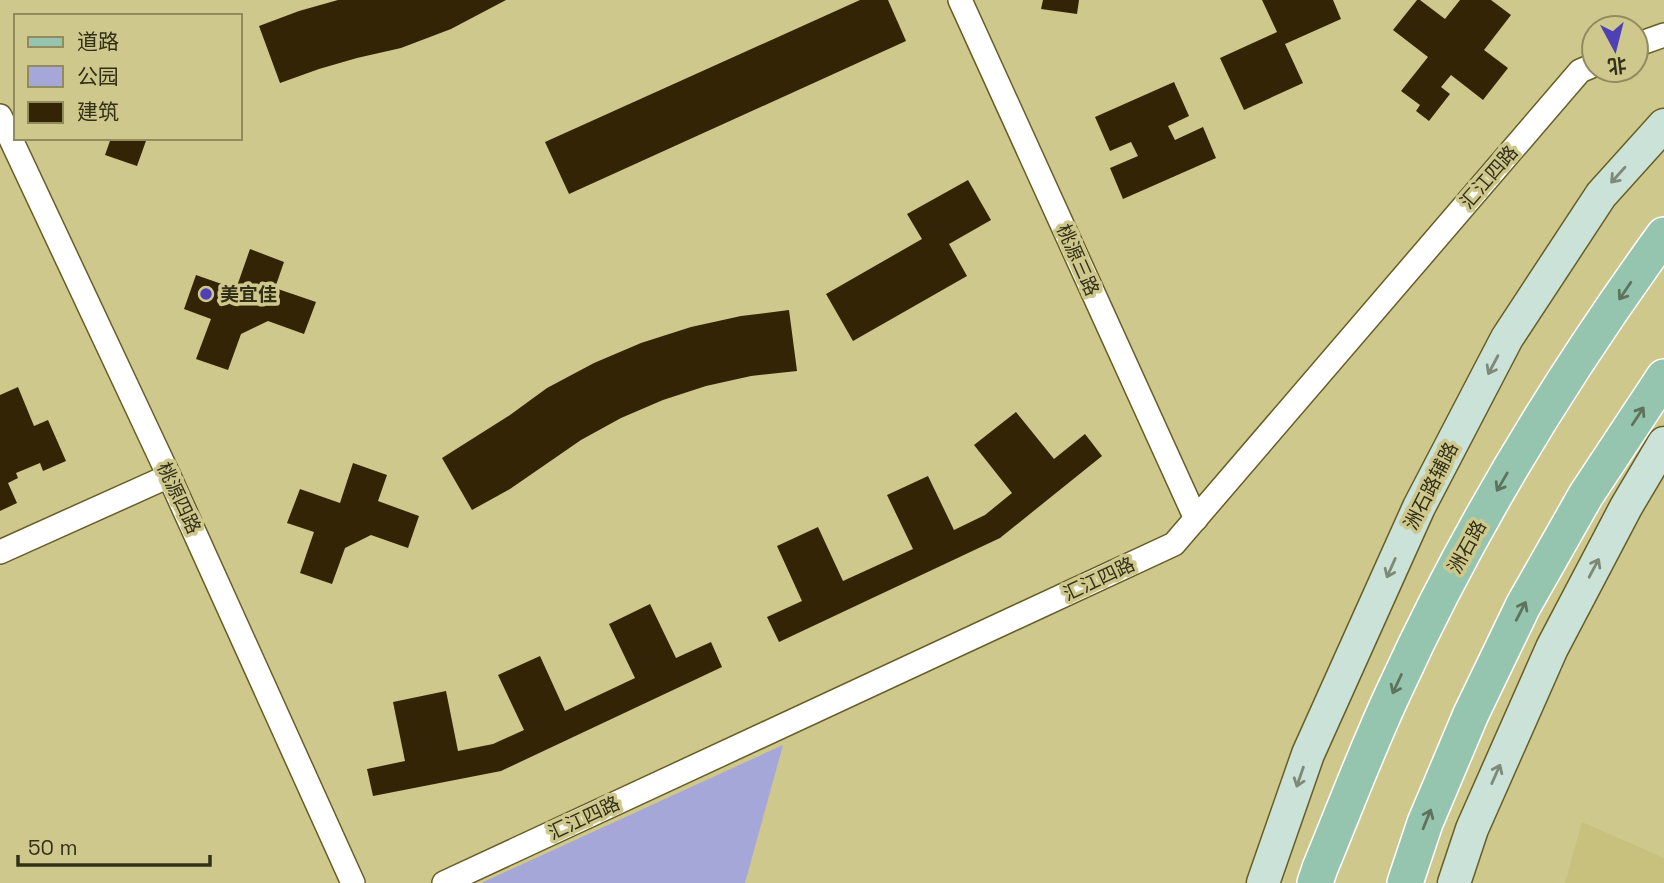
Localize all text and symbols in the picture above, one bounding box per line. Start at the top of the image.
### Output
legend [14,14,242,140]
north arrow [1580,14,1650,84]
text: 道路 [77,28,119,55]
text: 北 [1606,52,1628,79]
text: 公园 [77,63,119,90]
text: 建筑 [77,98,119,125]
street label: 汇江四路 [1455,140,1523,214]
one-way arrow [1611,166,1627,184]
street label: 桃源三路 [1051,220,1105,300]
one-way arrow [1618,281,1632,300]
place label: 美宜佳 [220,282,277,307]
marker: 美宜佳 [198,286,214,302]
one-way arrow [1486,354,1500,375]
one-way arrow [1631,407,1645,427]
street label: 洲石路辅路 [1398,438,1464,534]
street label: 桃源四路 [152,458,206,538]
one-way arrow [1495,471,1508,492]
street label: 洲石路 [1442,516,1492,578]
street label: 汇江四路 [1059,552,1139,606]
one-way arrow [1384,557,1397,578]
one-way arrow [1587,559,1601,579]
one-way arrow [1514,601,1528,622]
one-way arrow [1390,673,1404,694]
one-way arrow [1491,764,1504,785]
one-way arrow [1293,765,1305,787]
street label: 汇江四路 [544,791,624,845]
one-way arrow [1422,808,1435,830]
scale bar [18,824,210,868]
text: 50 m [28,834,78,861]

